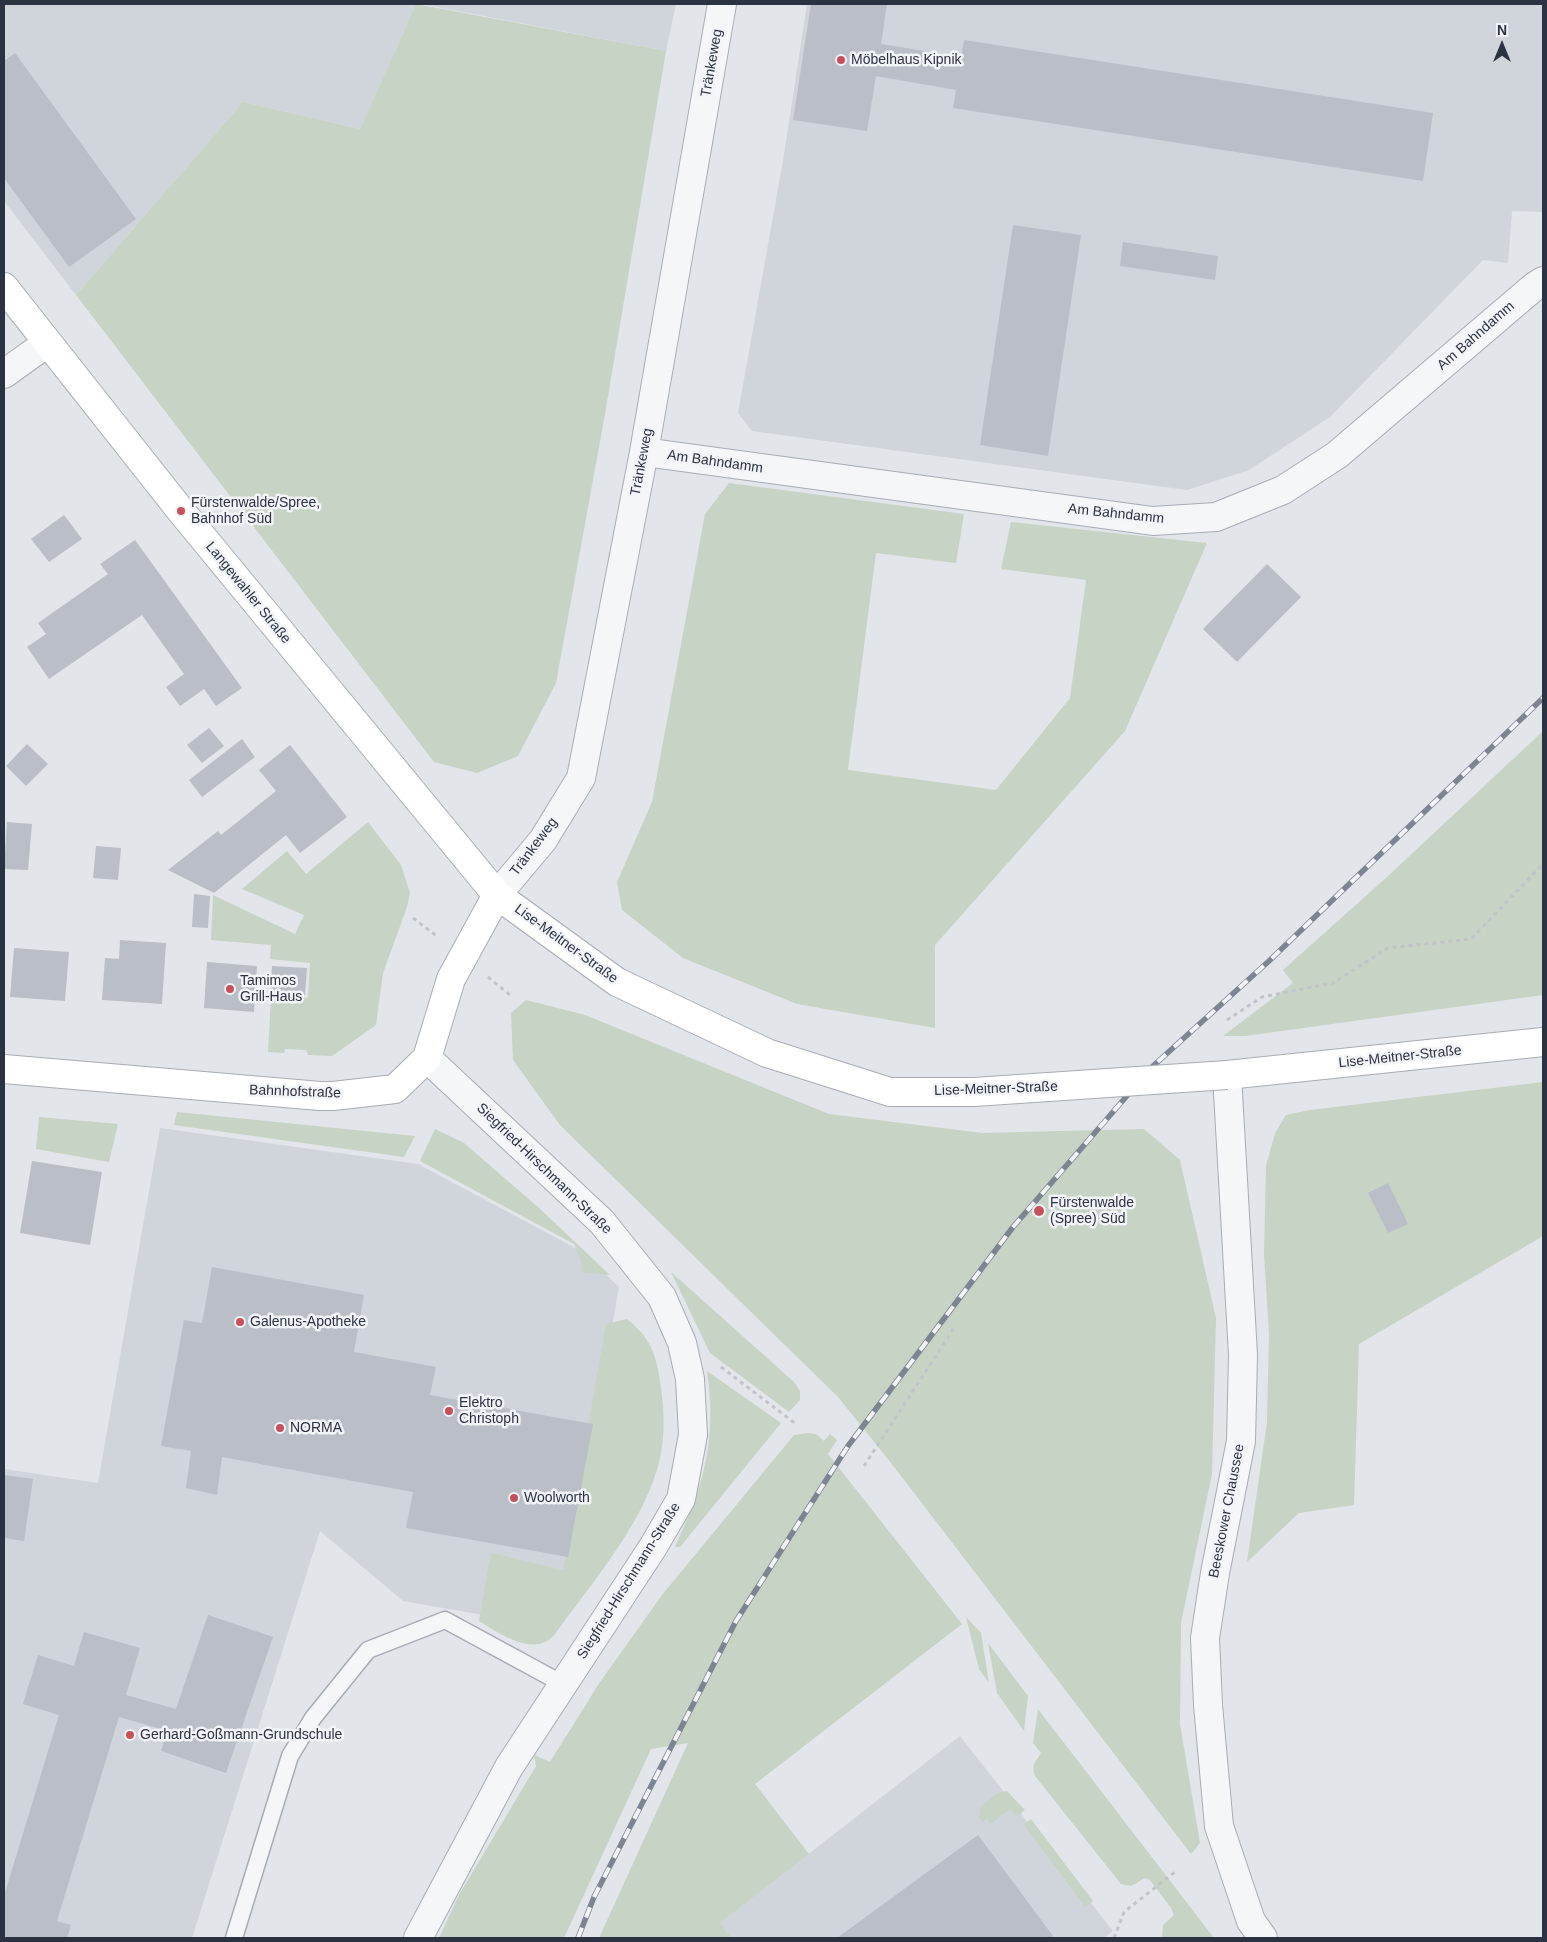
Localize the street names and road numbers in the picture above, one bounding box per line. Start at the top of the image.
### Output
street label: Tränkeweg [698,28,726,98]
street label: Am Bahndamm [1434,298,1518,374]
street label: Tränkeweg [627,427,657,497]
street label: Am Bahndamm [666,447,764,477]
street label: Am Bahndamm [1067,501,1165,527]
street label: Langewahler Straße [202,539,294,647]
street label: Tränkeweg [507,814,561,880]
street label: Lise-Meitner-Straße [511,901,621,987]
street label: Lise-Meitner-Straße [1338,1042,1462,1072]
street label: Lise-Meitner-Straße [934,1078,1058,1100]
street label: Bahnhofstraße [249,1082,341,1102]
street label: Siegfried-Hirschmann-Straße [473,1100,615,1238]
street label: Beeskower Chaussee [1206,1443,1248,1579]
street label: Siegfried-Hirschmann-Straße [574,1500,684,1662]

